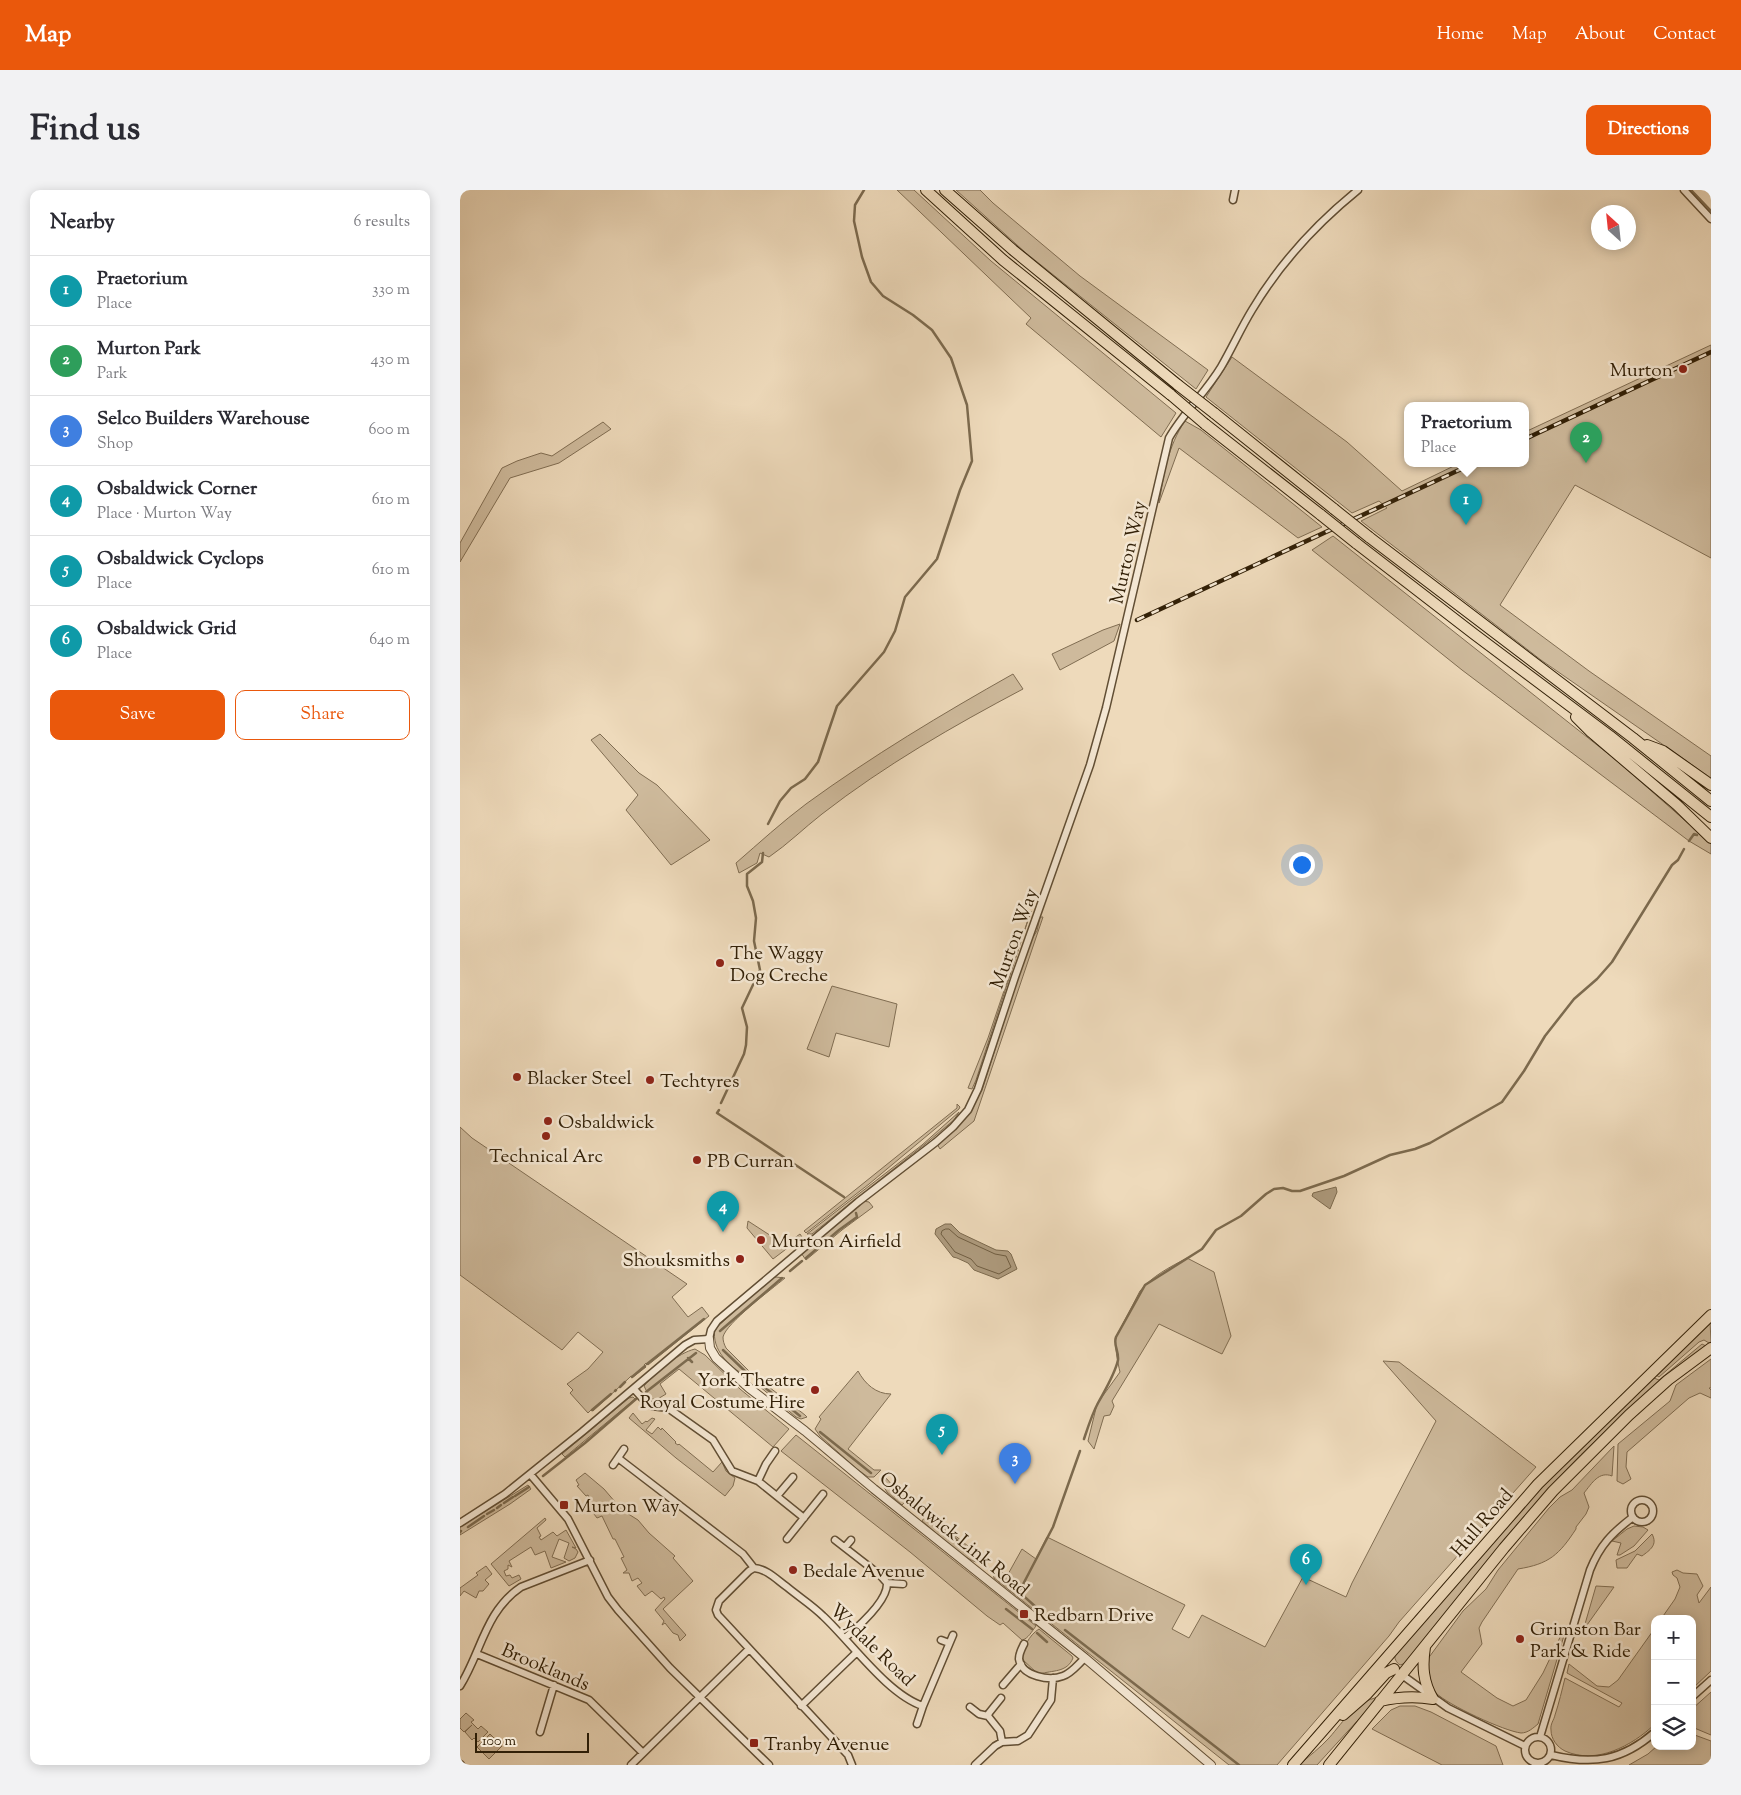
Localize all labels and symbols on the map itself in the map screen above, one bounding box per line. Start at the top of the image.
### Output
north arrow [1591,205,1636,250]
place label: Murton [1610,358,1673,385]
marker: Murton [1677,363,1689,375]
pin: 2 [1570,422,1602,463]
pin: 1 [1450,484,1482,525]
street label: Murton Way [1104,498,1155,607]
your location [1289,852,1315,878]
street label: Murton Way [985,884,1046,993]
place label: The Waggy Dog Creche [730,941,828,990]
marker: The Waggy Dog Creche [714,957,726,969]
place label: Blacker Steel [527,1066,632,1093]
place label: Techtyres [660,1069,739,1096]
marker: Blacker Steel [511,1071,523,1083]
marker: Techtyres [644,1074,656,1086]
place label: Osbaldwick [558,1110,655,1137]
marker: Osbaldwick [542,1115,554,1127]
marker: Technical Arc [540,1130,552,1142]
place label: Technical Arc [489,1144,603,1171]
place label: PB Curran [707,1149,794,1176]
marker: PB Curran [691,1154,703,1166]
pin: 4 [707,1191,739,1232]
place label: Murton Airfield [771,1229,901,1256]
marker: Murton Airfield [755,1234,767,1246]
place label: Shouksmiths [622,1248,730,1275]
marker: Shouksmiths [734,1253,746,1265]
place label: York Theatre Royal Costume Hire [640,1368,805,1417]
marker: York Theatre Royal Costume Hire [809,1384,821,1396]
pin: 5 [926,1414,958,1455]
pin: 3 [999,1443,1031,1484]
street label: Osbaldwick Link Road [873,1466,1034,1604]
street label: Hull Road [1445,1483,1521,1564]
place label: Murton Way [574,1494,680,1521]
marker: Murton Way [558,1499,570,1511]
pin: 6 [1290,1544,1322,1585]
place label: Bedale Avenue [803,1559,925,1586]
marker: Bedale Avenue [787,1564,799,1576]
street label: Wydale Road [823,1598,920,1694]
place label: Redbarn Drive [1034,1603,1154,1630]
marker: Redbarn Drive [1018,1608,1030,1620]
place label: Grimston Bar Park & Ride [1530,1617,1641,1666]
marker: Grimston Bar Park & Ride [1514,1633,1526,1645]
street label: Brooklands [497,1638,593,1699]
scale bar [475,1730,589,1753]
place label: Tranby Avenue [764,1732,890,1759]
marker: Tranby Avenue [748,1737,760,1749]

